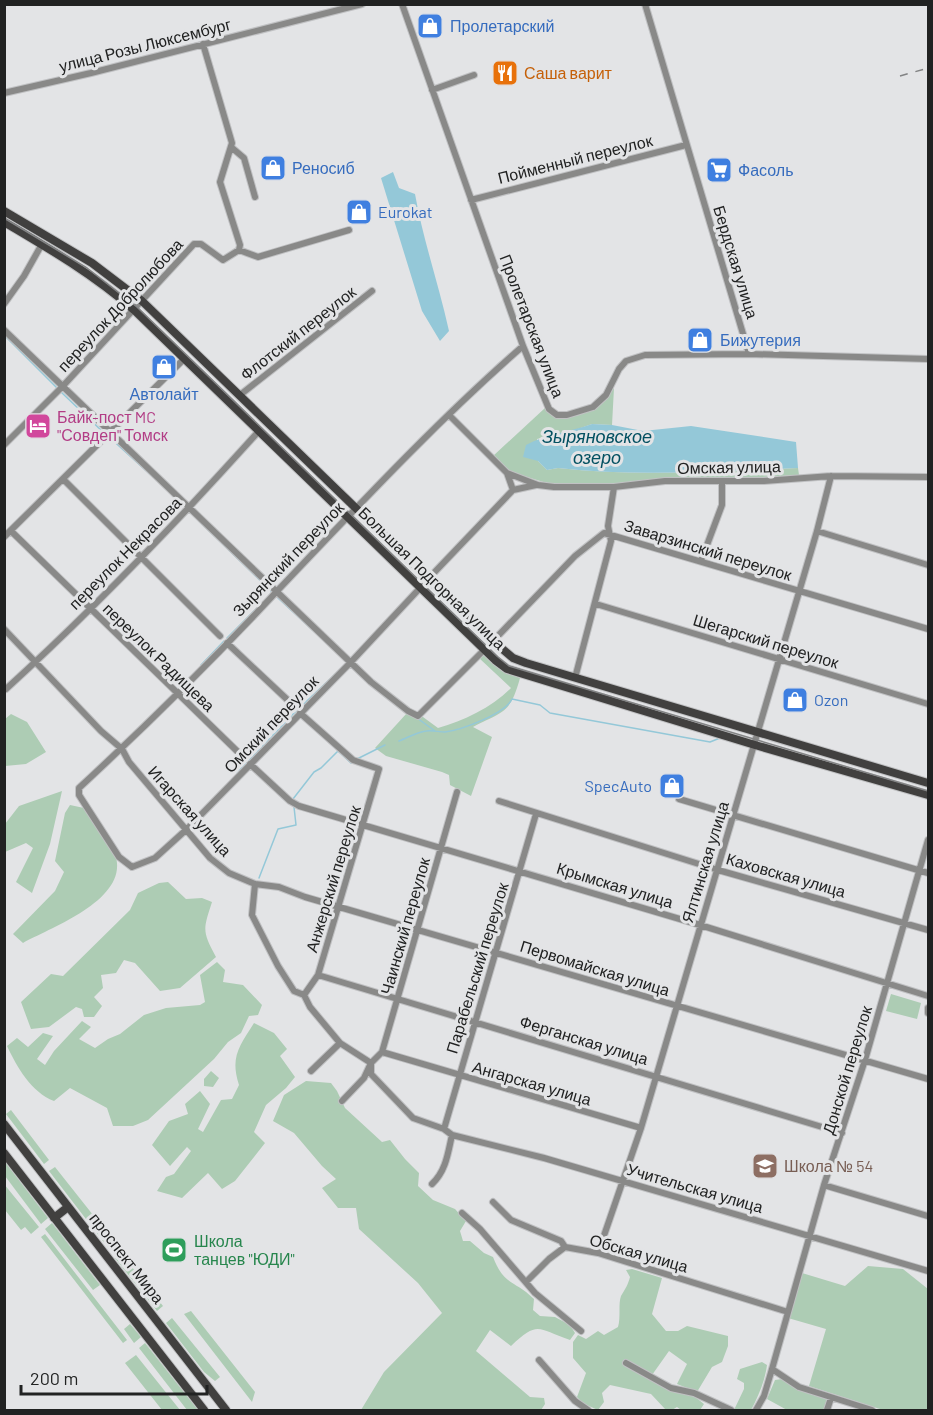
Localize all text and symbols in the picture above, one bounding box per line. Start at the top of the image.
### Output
shop icon: Пролетарский [415,11,445,41]
street label: улица Розы Люксембург [57,14,233,75]
place label: Пролетарский [450,16,554,35]
restaurant icon: Саша варит [490,58,520,88]
place label: Саша варит [524,63,613,82]
street label: Пойменный переулок [496,130,655,187]
shop icon: Реносиб [258,153,288,183]
supermarket icon: Фасоль [704,155,734,185]
place label: Реносиб [292,158,355,177]
place label: Фасоль [738,160,793,179]
shop icon: Eurokat [344,197,374,227]
place label: Eurokat [378,202,433,221]
street label: Бердская улица [710,203,763,321]
street label: переулок Добролюбова [53,234,186,375]
street label: Пролетарская улица [496,252,569,400]
street label: Флотский переулок [236,281,360,384]
shop icon: Бижутерия [685,325,715,355]
place label: Бижутерия [720,330,801,349]
shop icon: Автолайт [149,352,179,382]
place label: Автолайт [129,384,199,403]
place label: Байк-пост MC "Совдеп" Томск [57,407,169,444]
hotel icon: Байк-пост MC "Совдеп" Томск [23,411,53,441]
water label: Зыряновское озеро [542,425,652,468]
street label: Омская улица [677,456,781,477]
street label: переулок Некрасова [65,492,185,613]
street label: Зырянский переулок [228,497,348,620]
street label: Большая Подгорная улица [355,503,510,653]
street label: Заварзинский переулок [622,515,795,584]
street label: переулок Радищева [100,598,219,715]
street label: Шегарский переулок [691,609,842,672]
street label: Омский переулок [219,670,323,776]
shop icon: Ozon [780,685,810,715]
place label: Ozon [814,690,848,709]
street label: Игарская улица [145,762,236,860]
shop icon: SpecAuto [657,771,687,801]
place label: SpecAuto [584,776,652,795]
street label: Ялтинская улица [677,799,732,925]
street label: Анжерский переулок [301,802,364,954]
street label: Каховская улица [724,848,848,901]
street label: Чаинский переулок [376,854,433,997]
street label: Крымская улица [555,858,676,911]
street label: Парабельский переулок [441,879,512,1056]
street label: Первомайская улица [518,936,672,999]
street label: Донской переулок [818,1002,875,1136]
street label: Ферганская улица [518,1011,651,1068]
street label: Ангарская улица [470,1056,594,1109]
school or university icon: Школа № 54 [750,1151,780,1181]
place label: Школа № 54 [784,1156,873,1175]
street label: Учительская улица [625,1159,765,1216]
street label: проспект Мира [86,1209,169,1307]
street label: Обская улица [588,1229,691,1276]
place label: Школа танцев "ЮДИ" [194,1231,295,1268]
sports icon: Школа танцев "ЮДИ" [159,1235,189,1265]
scale bar [21,1358,207,1396]
text: 200 m [30,1367,78,1389]

